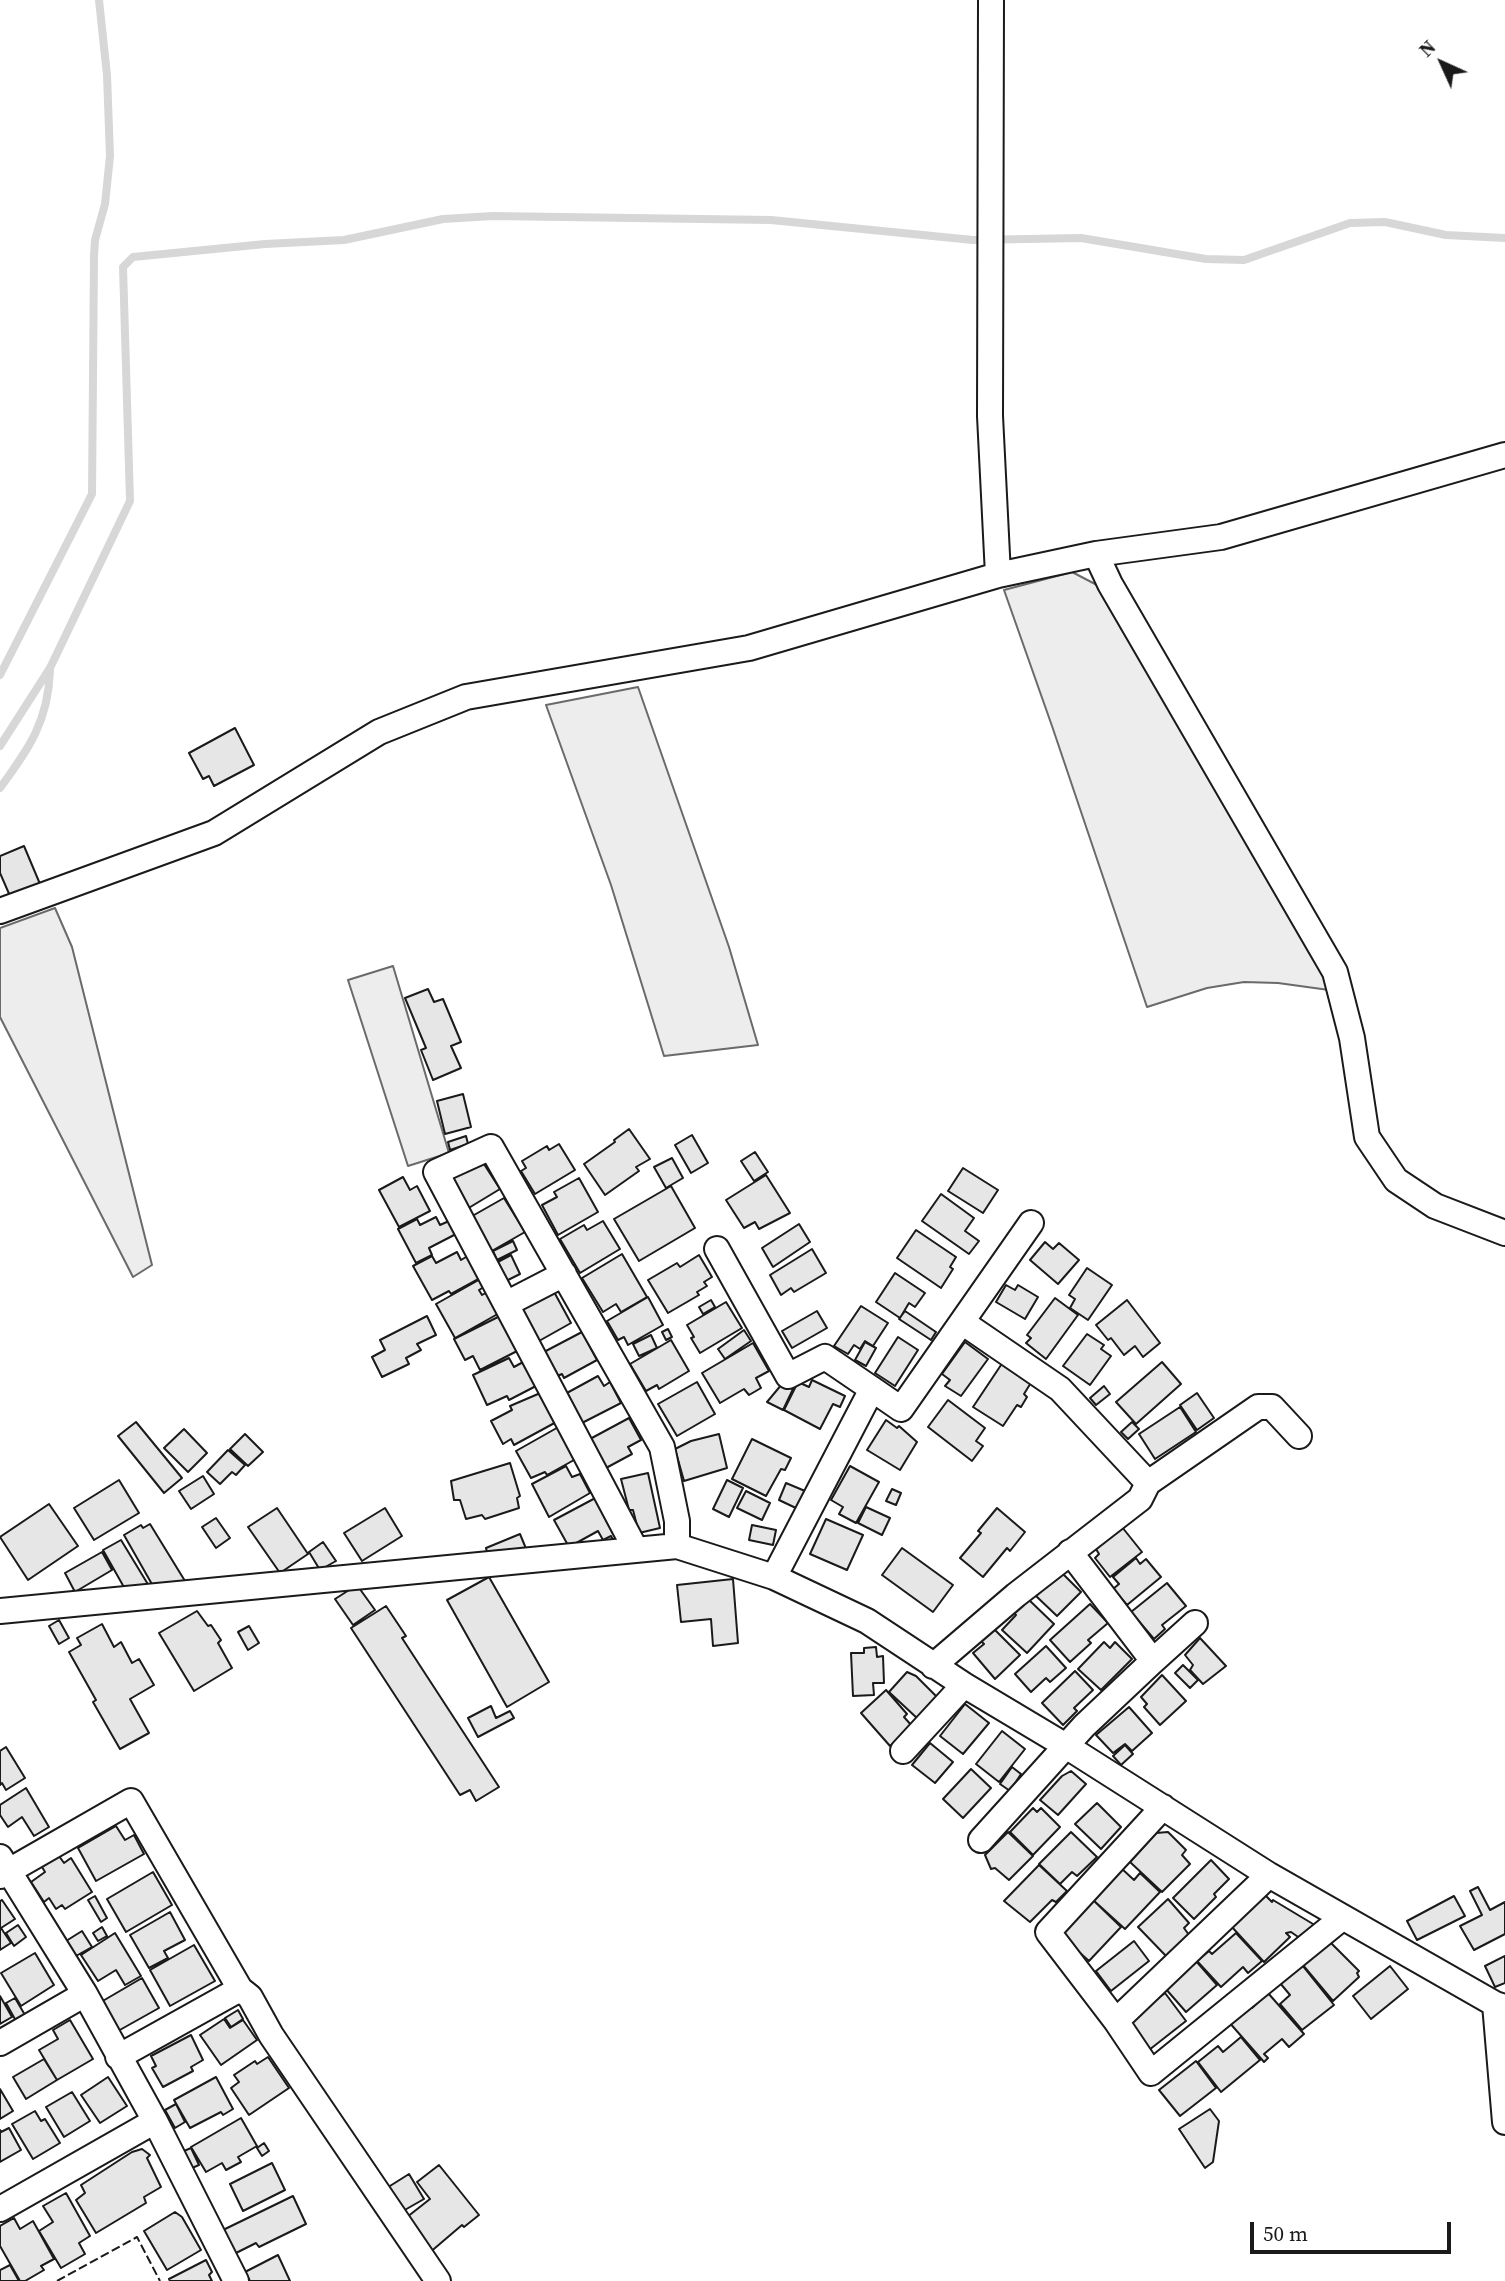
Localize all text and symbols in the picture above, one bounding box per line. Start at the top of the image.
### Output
north arrow [1407,28,1477,98]
text: N [1413,34,1441,62]
scale bar [1253,2208,1454,2252]
text: 50 m [1263,2219,1308,2248]

